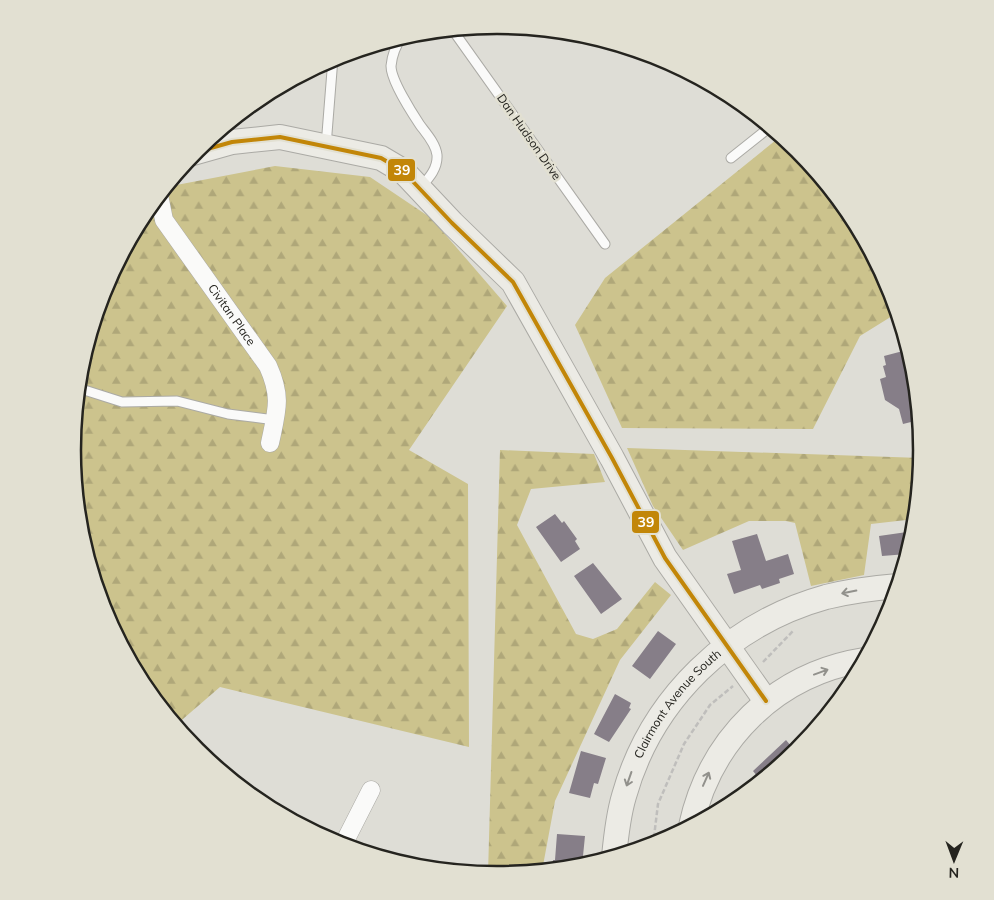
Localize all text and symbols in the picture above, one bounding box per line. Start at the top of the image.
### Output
street label: Dan Hudson Drive [494,91,565,183]
line badge: 39 [387,158,416,182]
text: 39 [394,161,410,179]
street label: Civitan Place [205,281,259,348]
line badge: 39 [631,510,660,534]
text: 39 [638,513,654,531]
one-way arrow [842,588,858,598]
street label: Clairmont Avenue South [630,646,724,761]
one-way arrow [813,667,828,676]
one-way arrow [624,771,634,787]
one-way arrow [702,772,712,787]
north arrow [929,835,979,885]
text: N [948,864,959,882]

